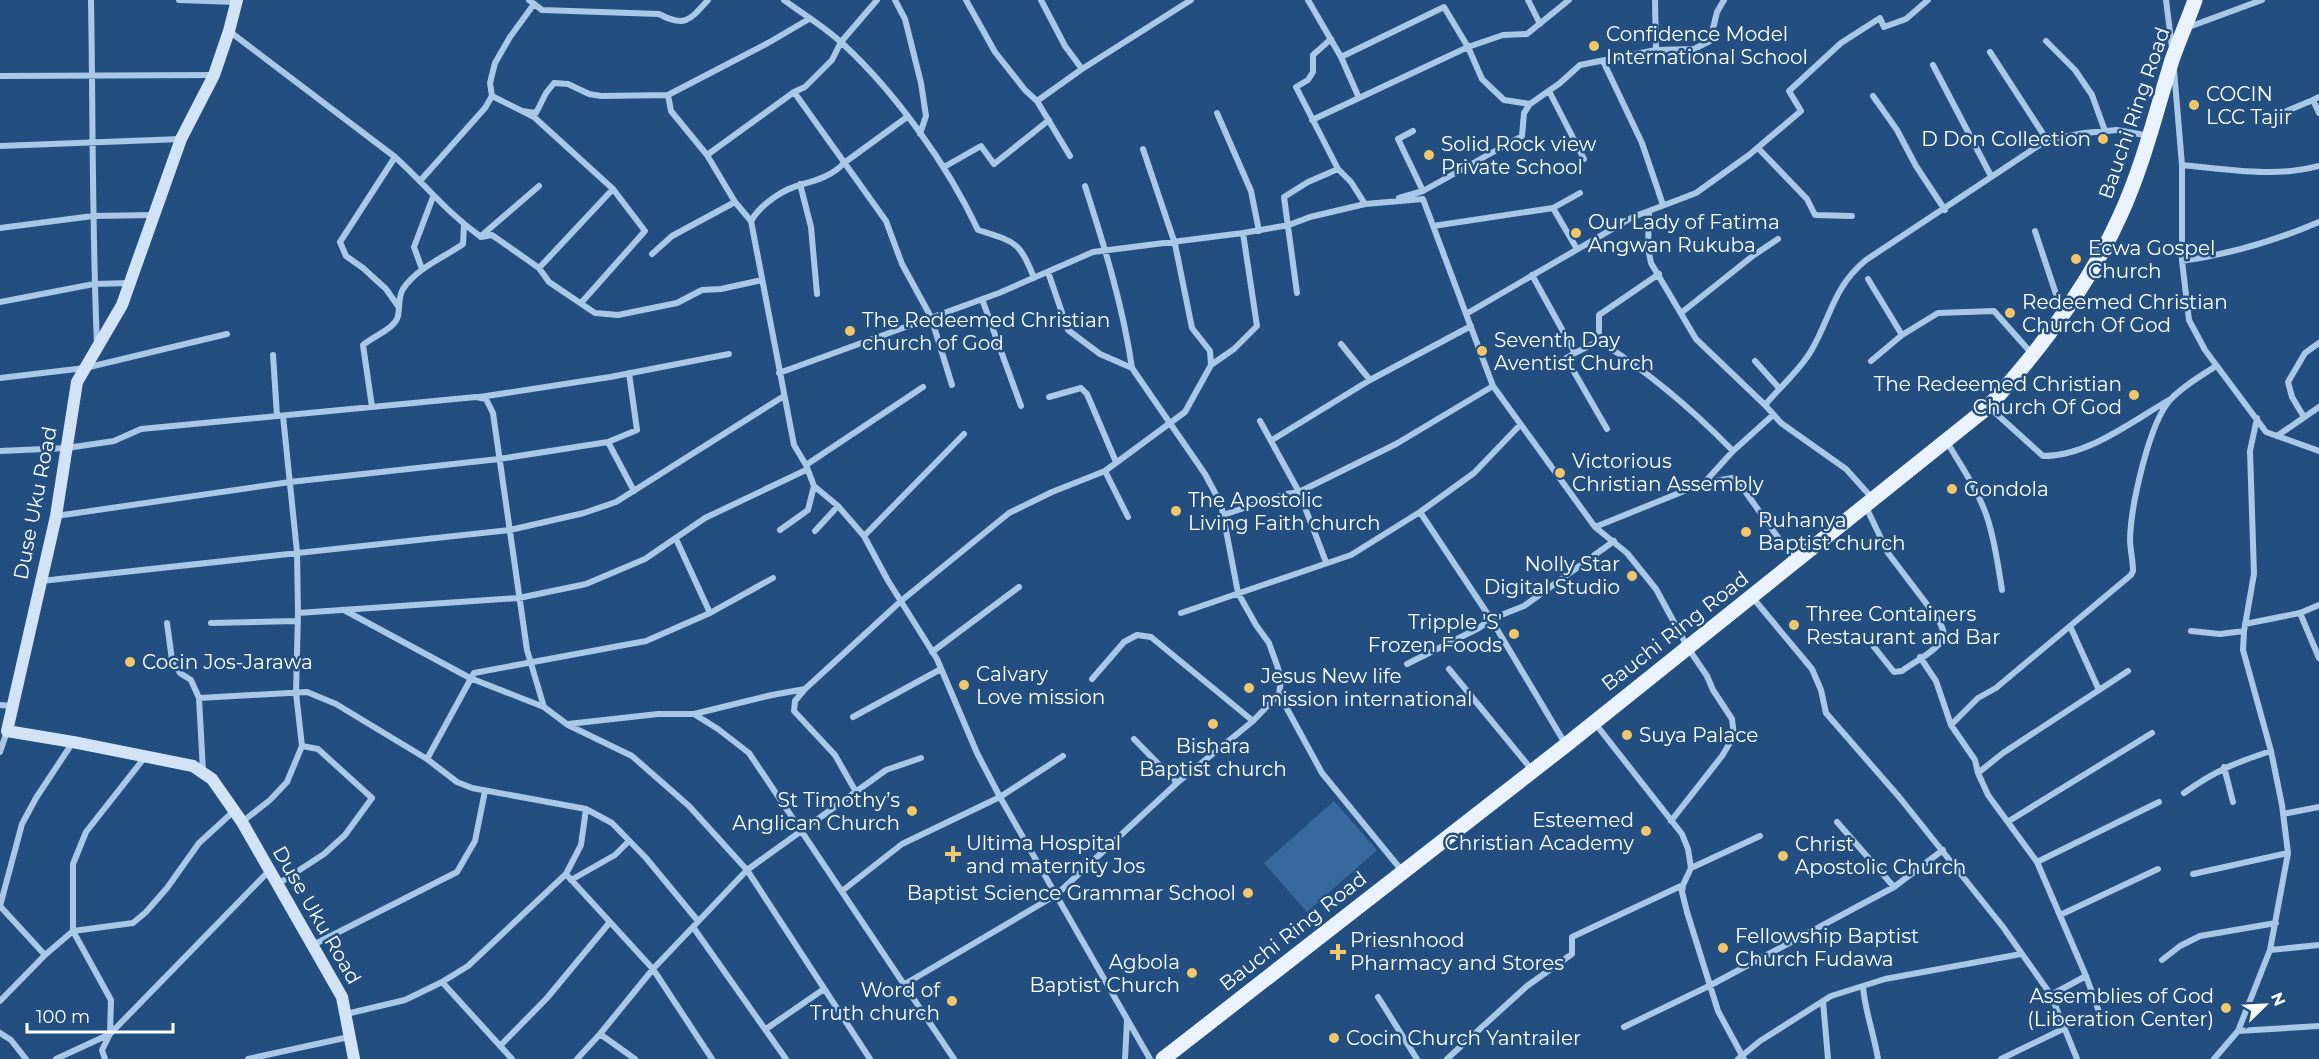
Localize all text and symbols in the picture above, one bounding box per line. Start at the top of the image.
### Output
place label: Confidence Model International School [1606,22,1808,69]
street label: Bauchi Ring Road [2093,24,2175,202]
marker: Confidence Model International School [1587,39,1601,53]
place label: COCIN LCC Tajir [2206,82,2292,129]
marker: COCIN LCC Tajir [2187,98,2201,112]
place label: D Don Collection [1921,127,2091,151]
place label: Solid Rock view Private School [1441,132,1597,179]
marker: D Don Collection [2096,132,2110,146]
marker: Solid Rock view Private School [1422,148,1436,162]
place label: Our Lady of Fatima Angwan Rukuba [1588,210,1780,257]
marker: Our Lady of Fatima Angwan Rukuba [1569,226,1583,240]
place label: Ecwa Gospel Church [2088,236,2215,283]
marker: Ecwa Gospel Church [2069,252,2083,266]
place label: Redeemed Christian Church Of God [2022,290,2228,337]
marker: Redeemed Christian Church Of God [2003,306,2017,320]
place label: The Redeemed Christian church of God [862,308,1110,355]
marker: The Redeemed Christian church of God [843,324,857,338]
place label: Seventh Day Aventist Church [1494,328,1654,375]
marker: Seventh Day Aventist Church [1475,344,1489,358]
place label: The Redeemed Christian Church Of God [1874,372,2122,419]
marker: The Redeemed Christian Church Of God [2127,388,2141,402]
street label: Duse Uku Road [8,424,62,582]
place label: Victorious Christian Assembly [1572,449,1764,496]
marker: Victorious Christian Assembly [1553,466,1567,480]
place label: Gondola [1964,477,2049,501]
marker: Gondola [1945,482,1959,496]
place label: The Apostolic Living Faith church [1188,488,1380,535]
marker: The Apostolic Living Faith church [1169,504,1183,518]
place label: Ruhanya Baptist church [1758,508,1906,555]
marker: Ruhanya Baptist church [1739,525,1753,539]
place label: Nolly Star Digital Studio [1484,552,1620,599]
street label: Bauchi Ring Road [1597,566,1753,696]
marker: Nolly Star Digital Studio [1625,569,1639,583]
place label: Three Containers Restaurant and Bar [1806,602,2000,649]
place label: Tripple 'S' Frozen Foods [1368,610,1502,657]
marker: Three Containers Restaurant and Bar [1787,618,1801,632]
marker: Tripple 'S' Frozen Foods [1507,627,1521,641]
place label: Cocin Jos-Jarawa [142,650,313,674]
marker: Cocin Jos-Jarawa [123,655,137,669]
place label: Calvary Love mission [976,662,1105,709]
place label: Jesus New life mission international [1260,664,1472,711]
marker: Calvary Love mission [957,678,971,692]
marker: Jesus New life mission international [1242,681,1256,695]
marker: Bishara Baptist church [1206,717,1220,731]
place label: Suya Palace [1639,723,1758,747]
marker: Suya Palace [1620,728,1634,742]
place label: Bishara Baptist church [1139,734,1287,781]
place label: St Timothy’s Anglican Church [732,788,900,835]
marker: St Timothy’s Anglican Church [905,804,919,818]
place label: Esteemed Christian Academy [1445,808,1634,855]
marker: Esteemed Christian Academy [1639,824,1653,838]
place label: Ultima Hospital and maternity Jos [966,831,1146,878]
place label: Christ Apostolic Church [1795,832,1966,879]
street label: Duse Uku Road [268,842,366,988]
marker: Ultima Hospital and maternity Jos [944,845,962,863]
marker: Christ Apostolic Church [1776,849,1790,863]
street label: Bauchi Ring Road [1215,866,1371,996]
place label: Baptist Science Grammar School [907,881,1236,905]
marker: Baptist Science Grammar School [1241,886,1255,900]
place label: Fellowship Baptist Church Fudawa [1735,924,1919,971]
place label: Priesnhood Pharmacy and Stores [1350,928,1564,975]
marker: Fellowship Baptist Church Fudawa [1716,941,1730,955]
marker: Priesnhood Pharmacy and Stores [1331,945,1345,959]
place label: Agbola Baptist Church [1029,950,1180,997]
marker: Agbola Baptist Church [1185,966,1199,980]
north arrow [2235,975,2295,1035]
place label: Word of Truth church [810,978,941,1025]
place label: Assemblies of God (Liberation Center) [2027,984,2214,1031]
text: N [2267,989,2290,1009]
marker: Word of Truth church [945,994,959,1008]
scale bar [27,996,172,1034]
marker: Assemblies of God (Liberation Center) [2219,1001,2233,1015]
text: 100 m [36,1006,90,1028]
place label: Cocin Church Yantrailer [1346,1026,1581,1050]
marker: Cocin Church Yantrailer [1327,1031,1341,1045]

